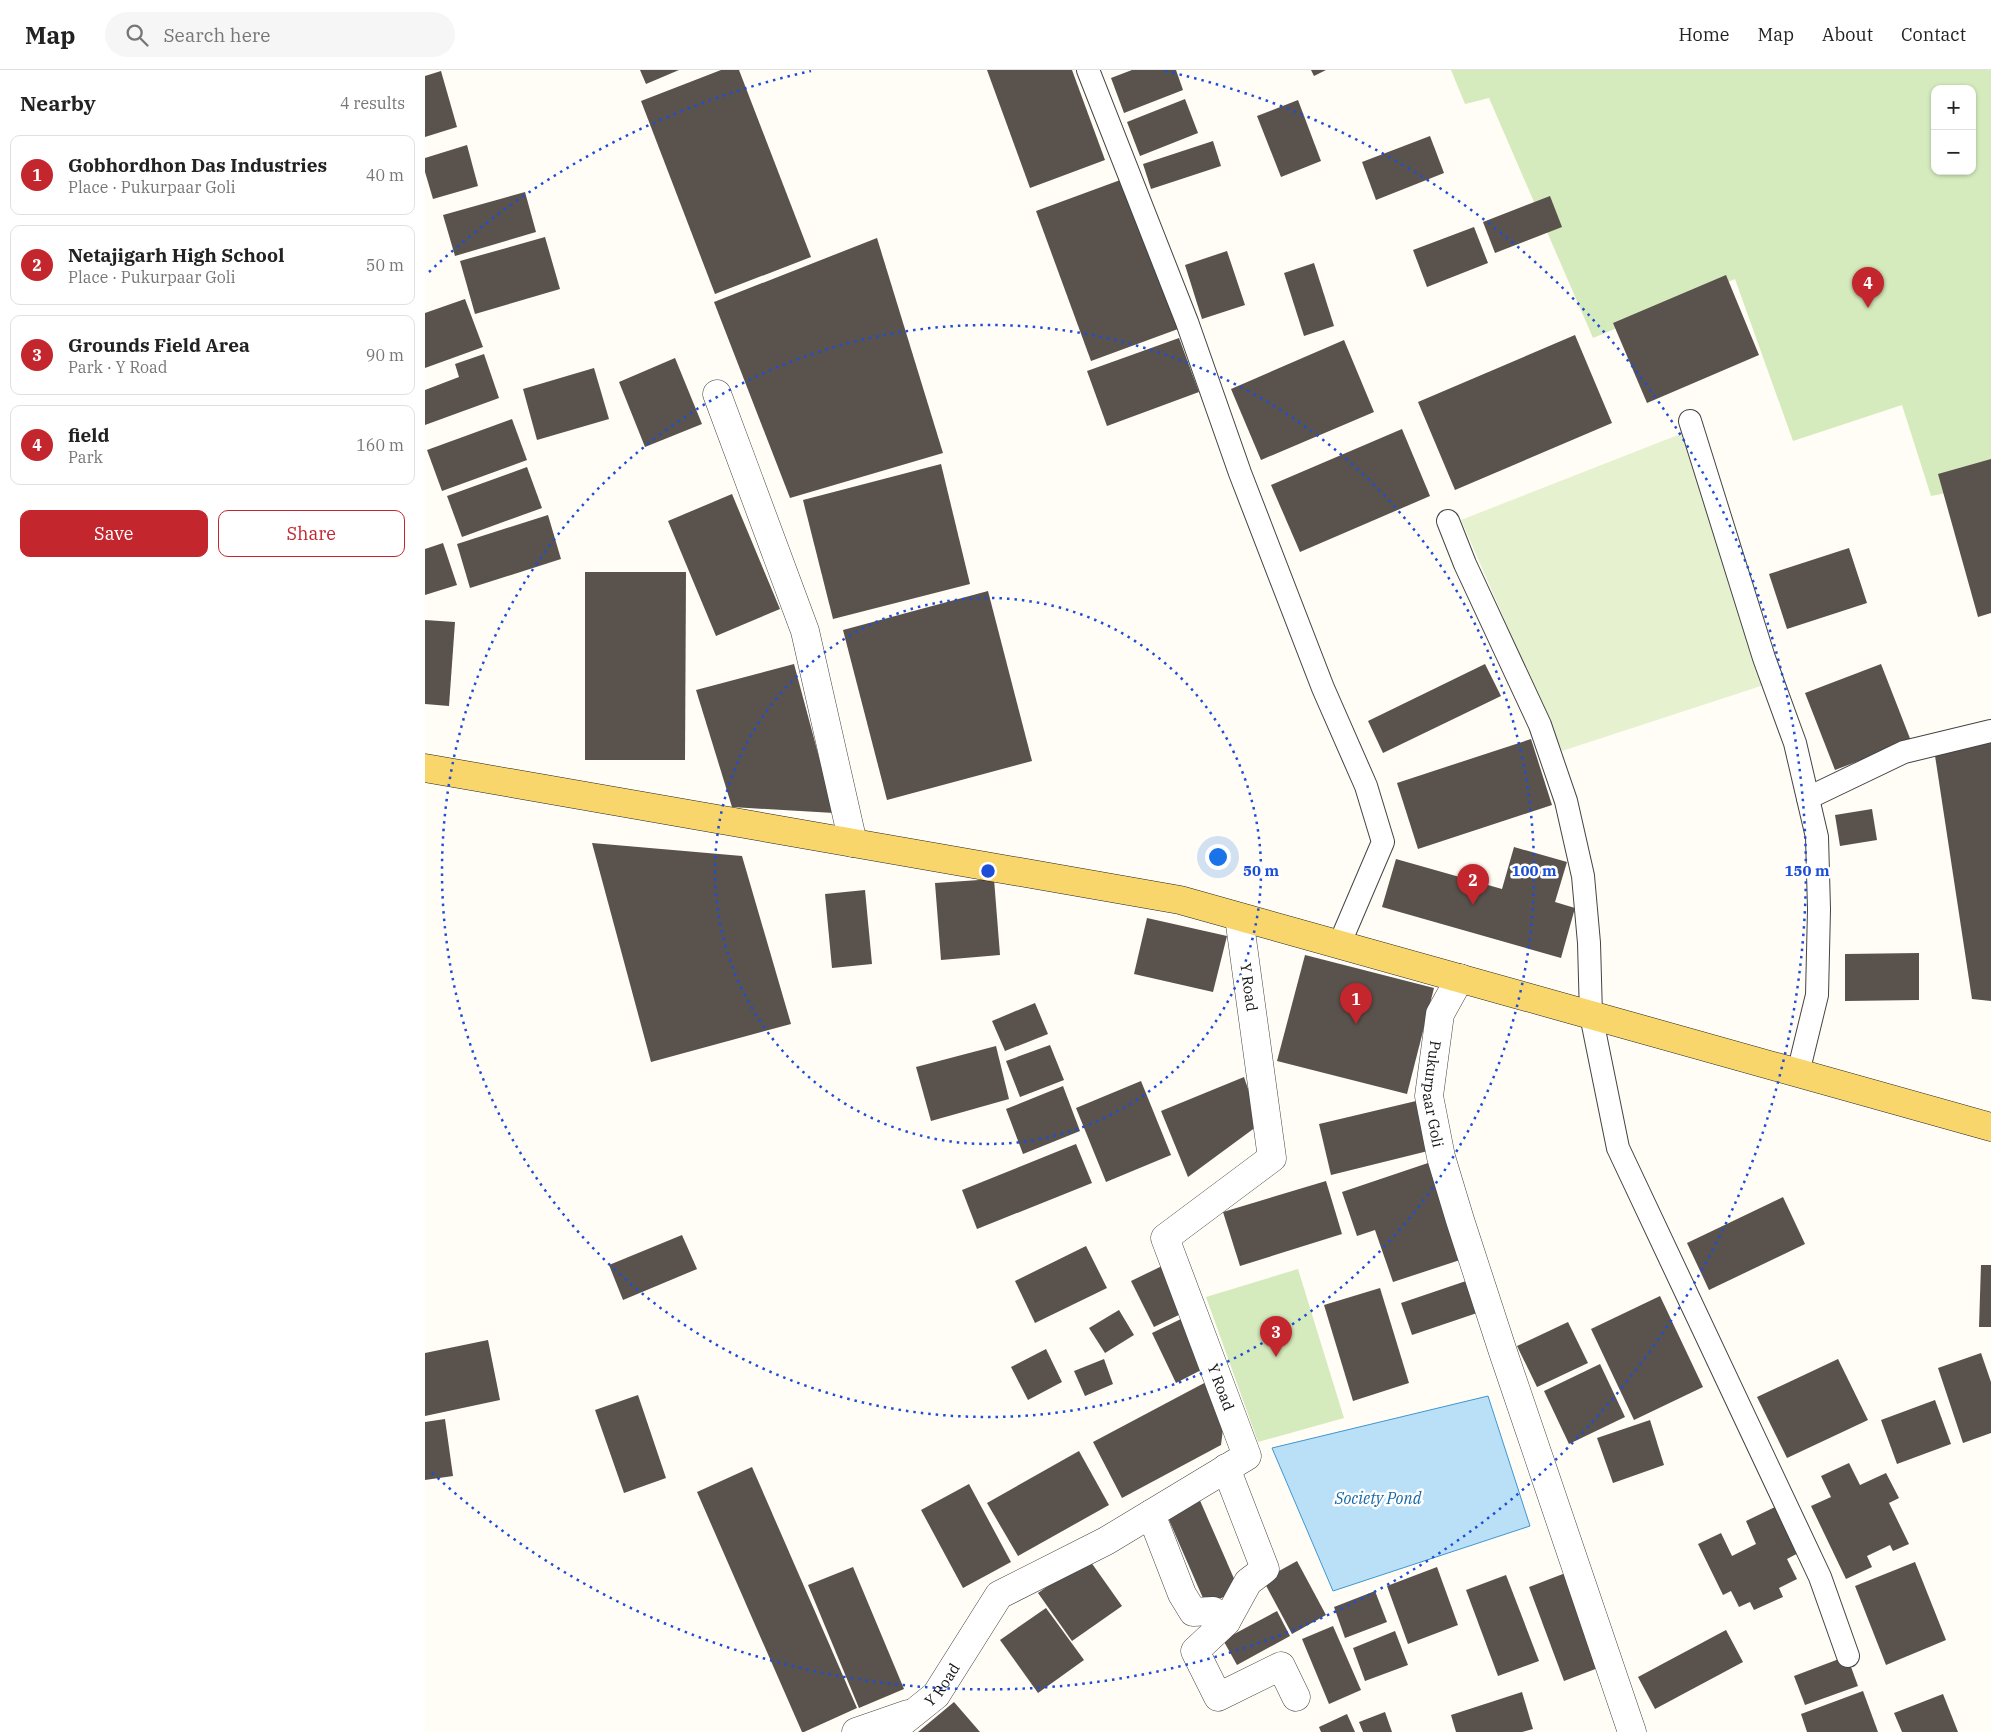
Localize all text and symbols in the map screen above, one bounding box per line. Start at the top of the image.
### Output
search box [105,12,455,57]
text: Map [25,19,75,51]
icon: search [123,21,151,49]
text: Search here [163,23,270,47]
text: Home [1678,23,1730,46]
text: Map [1758,23,1794,46]
text: About [1822,23,1873,46]
text: Contact [1901,23,1966,46]
map controls [1931,85,1976,175]
button: + [1931,85,1976,130]
text: Nearby [20,89,96,117]
text: 4 results [340,93,405,113]
button: − [1931,130,1976,175]
text: Gobhordhon Das Industries [68,153,327,177]
text: 1 [32,165,42,185]
text: 40 m [366,165,404,185]
text: Place · Pukurpaar Goli [68,177,236,197]
text: Netajigarh High School [68,243,284,267]
text: 2 [32,255,42,275]
text: 50 m [366,255,404,275]
text: Place · Pukurpaar Goli [68,267,236,287]
pin: 4 [1852,267,1884,308]
text: Grounds Field Area [68,333,250,357]
text: 3 [32,345,42,365]
text: 90 m [366,345,404,365]
text: Park · Y Road [68,357,168,377]
text: field [68,423,110,447]
text: 4 [32,435,42,455]
text: 160 m [356,435,404,455]
text: Park [68,447,103,467]
button: Save [20,510,208,557]
button: Share [218,510,405,557]
your location [1205,844,1231,870]
text: 50 m [1243,861,1279,880]
text: 100 m [1511,861,1557,880]
text: 150 m [1784,861,1830,880]
centre of rings [979,862,997,880]
pin: 2 [1457,864,1489,905]
street label: Y Road [1236,962,1262,1012]
pin: 1 [1340,983,1372,1024]
street label: Pukurpaar Goli [1419,1039,1448,1149]
pin: 3 [1260,1316,1292,1357]
street label: Y Road [1203,1361,1239,1413]
water label: Society Pond [1334,1488,1422,1508]
street label: Y Road [920,1659,963,1710]

